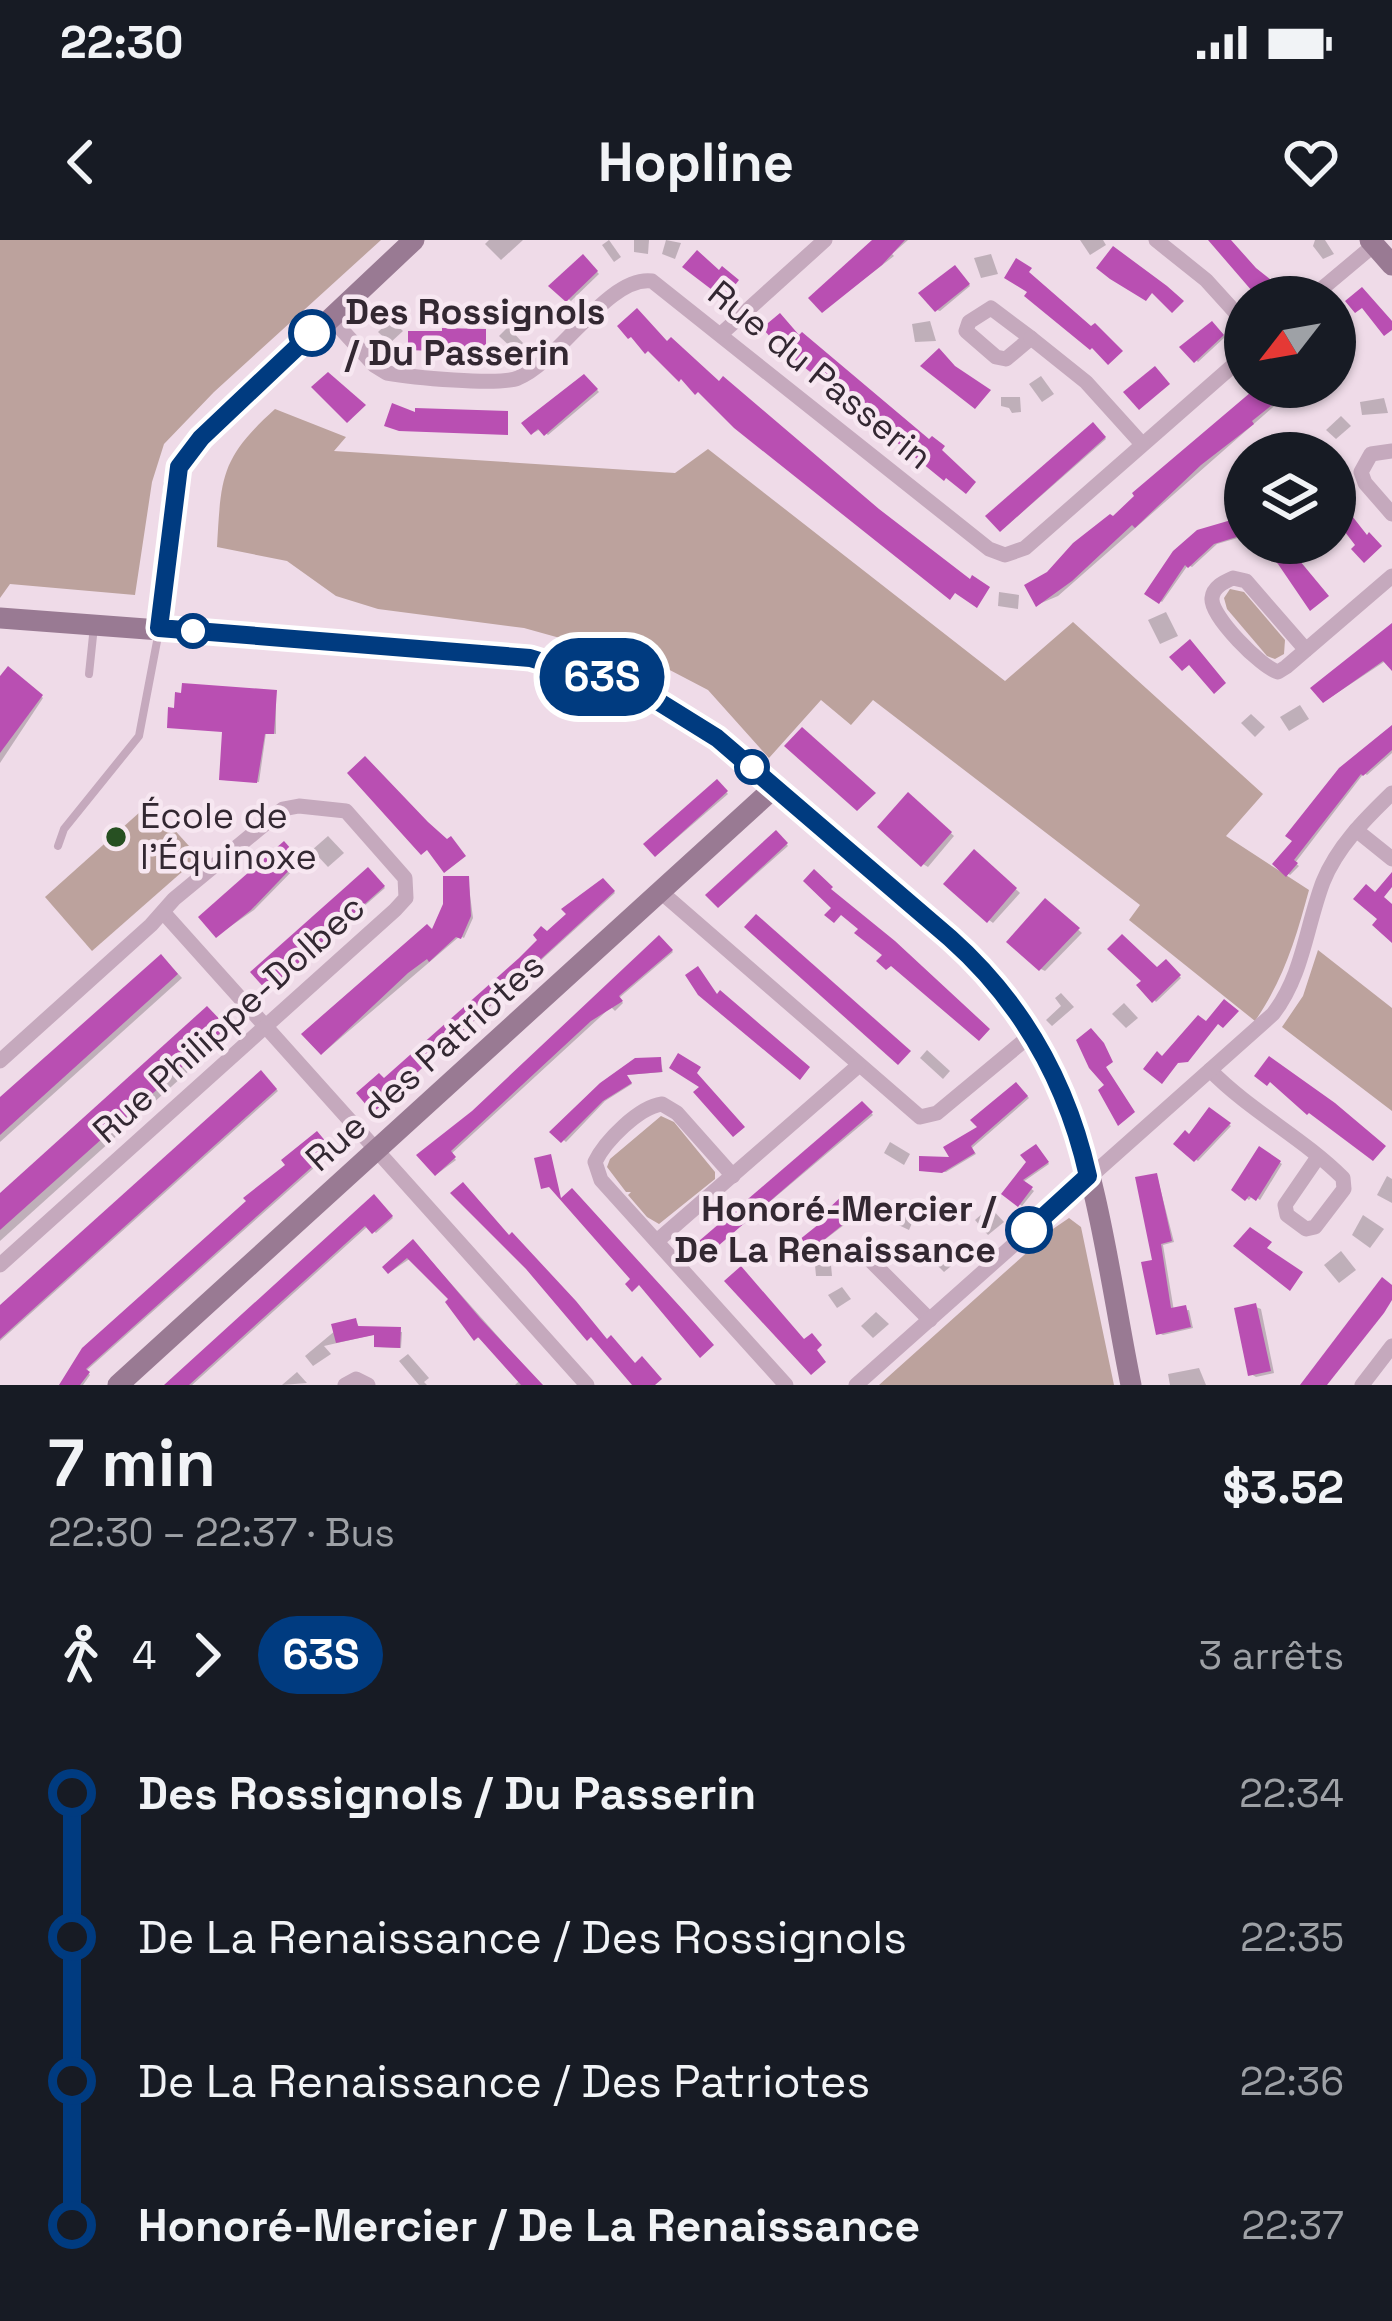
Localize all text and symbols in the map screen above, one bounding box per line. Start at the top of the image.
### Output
text: 22:30 [60,14,183,71]
text: Hopline [598,128,794,197]
icon: back [48,129,114,195]
icon: heart [1278,129,1344,195]
street label: Rue du Passerin [699,271,941,479]
north arrow [1224,276,1356,408]
map controls [1224,276,1356,564]
place label: Des Rossignols / Du Passerin [344,289,605,376]
marker: Des Rossignols / Du Passerin [290,311,334,355]
button: layers [1224,432,1356,564]
unlabelled marker [177,615,209,647]
line badge: 63S [533,638,671,716]
text: 63S [564,650,640,703]
unlabelled marker [736,751,768,783]
place label: École de l'Équinoxe [140,793,317,880]
marker: École de l'Équinoxe [103,824,129,850]
street label: Rue Philippe-Dolbec [83,885,375,1153]
street label: Rue des Patriotes [296,943,554,1181]
place label: Honoré-Mercier / De La Renaissance [674,1186,997,1273]
marker: Honoré-Mercier / De La Renaissance [1007,1208,1051,1252]
text: 7 min [48,1421,216,1505]
text: $3.52 [1223,1459,1344,1516]
text: 22:30 – 22:37 · Bus [48,1508,395,1557]
icon: walk [48,1622,114,1688]
icon: forward [174,1622,240,1688]
text: 63S [282,1628,359,1681]
text: 4 [132,1631,156,1680]
text: 3 arrêts [1198,1631,1344,1680]
text: Des Rossignols / Du Passerin [138,1765,756,1822]
text: 22:34 [1239,1769,1344,1818]
text: De La Renaissance / Des Rossignols [138,1909,907,1966]
text: 22:35 [1240,1913,1344,1962]
text: De La Renaissance / Des Patriotes [138,2053,870,2110]
text: 22:36 [1240,2057,1344,2106]
text: Honoré-Mercier / De La Renaissance [138,2197,920,2254]
text: 22:37 [1242,2201,1344,2250]

